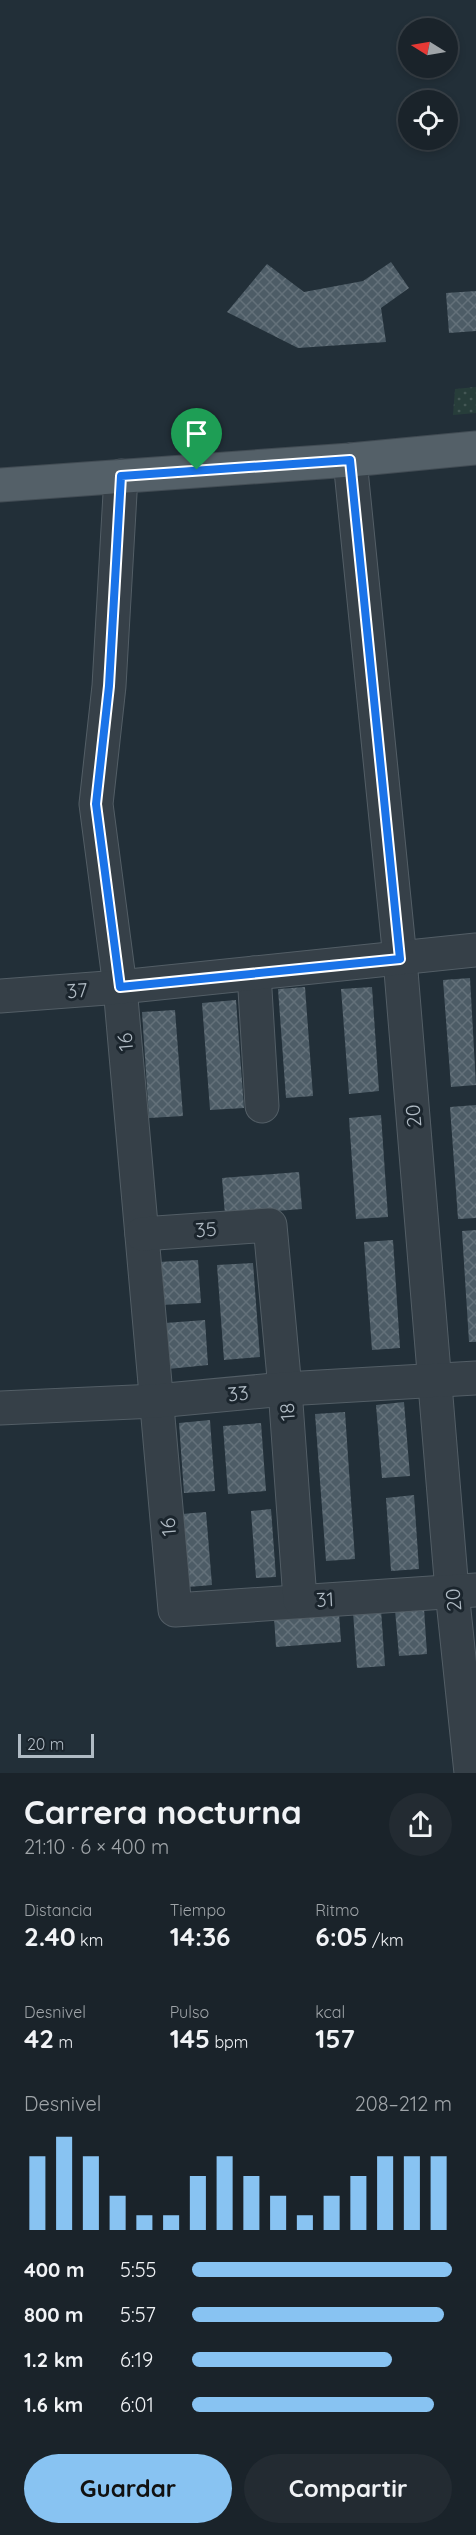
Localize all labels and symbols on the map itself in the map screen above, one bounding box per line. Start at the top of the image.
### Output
north arrow [398,18,458,78]
pin [171,408,222,470]
street label: 37 [66,977,88,1003]
street label: 16 [112,1032,138,1052]
street label: 20 [400,1103,426,1129]
street label: 35 [194,1216,218,1242]
street label: 33 [226,1380,250,1406]
street label: 18 [274,1402,300,1422]
street label: 16 [155,1517,181,1537]
street label: 31 [315,1586,335,1612]
street label: 20 [440,1587,466,1613]
scale bar [18,1731,94,1758]

